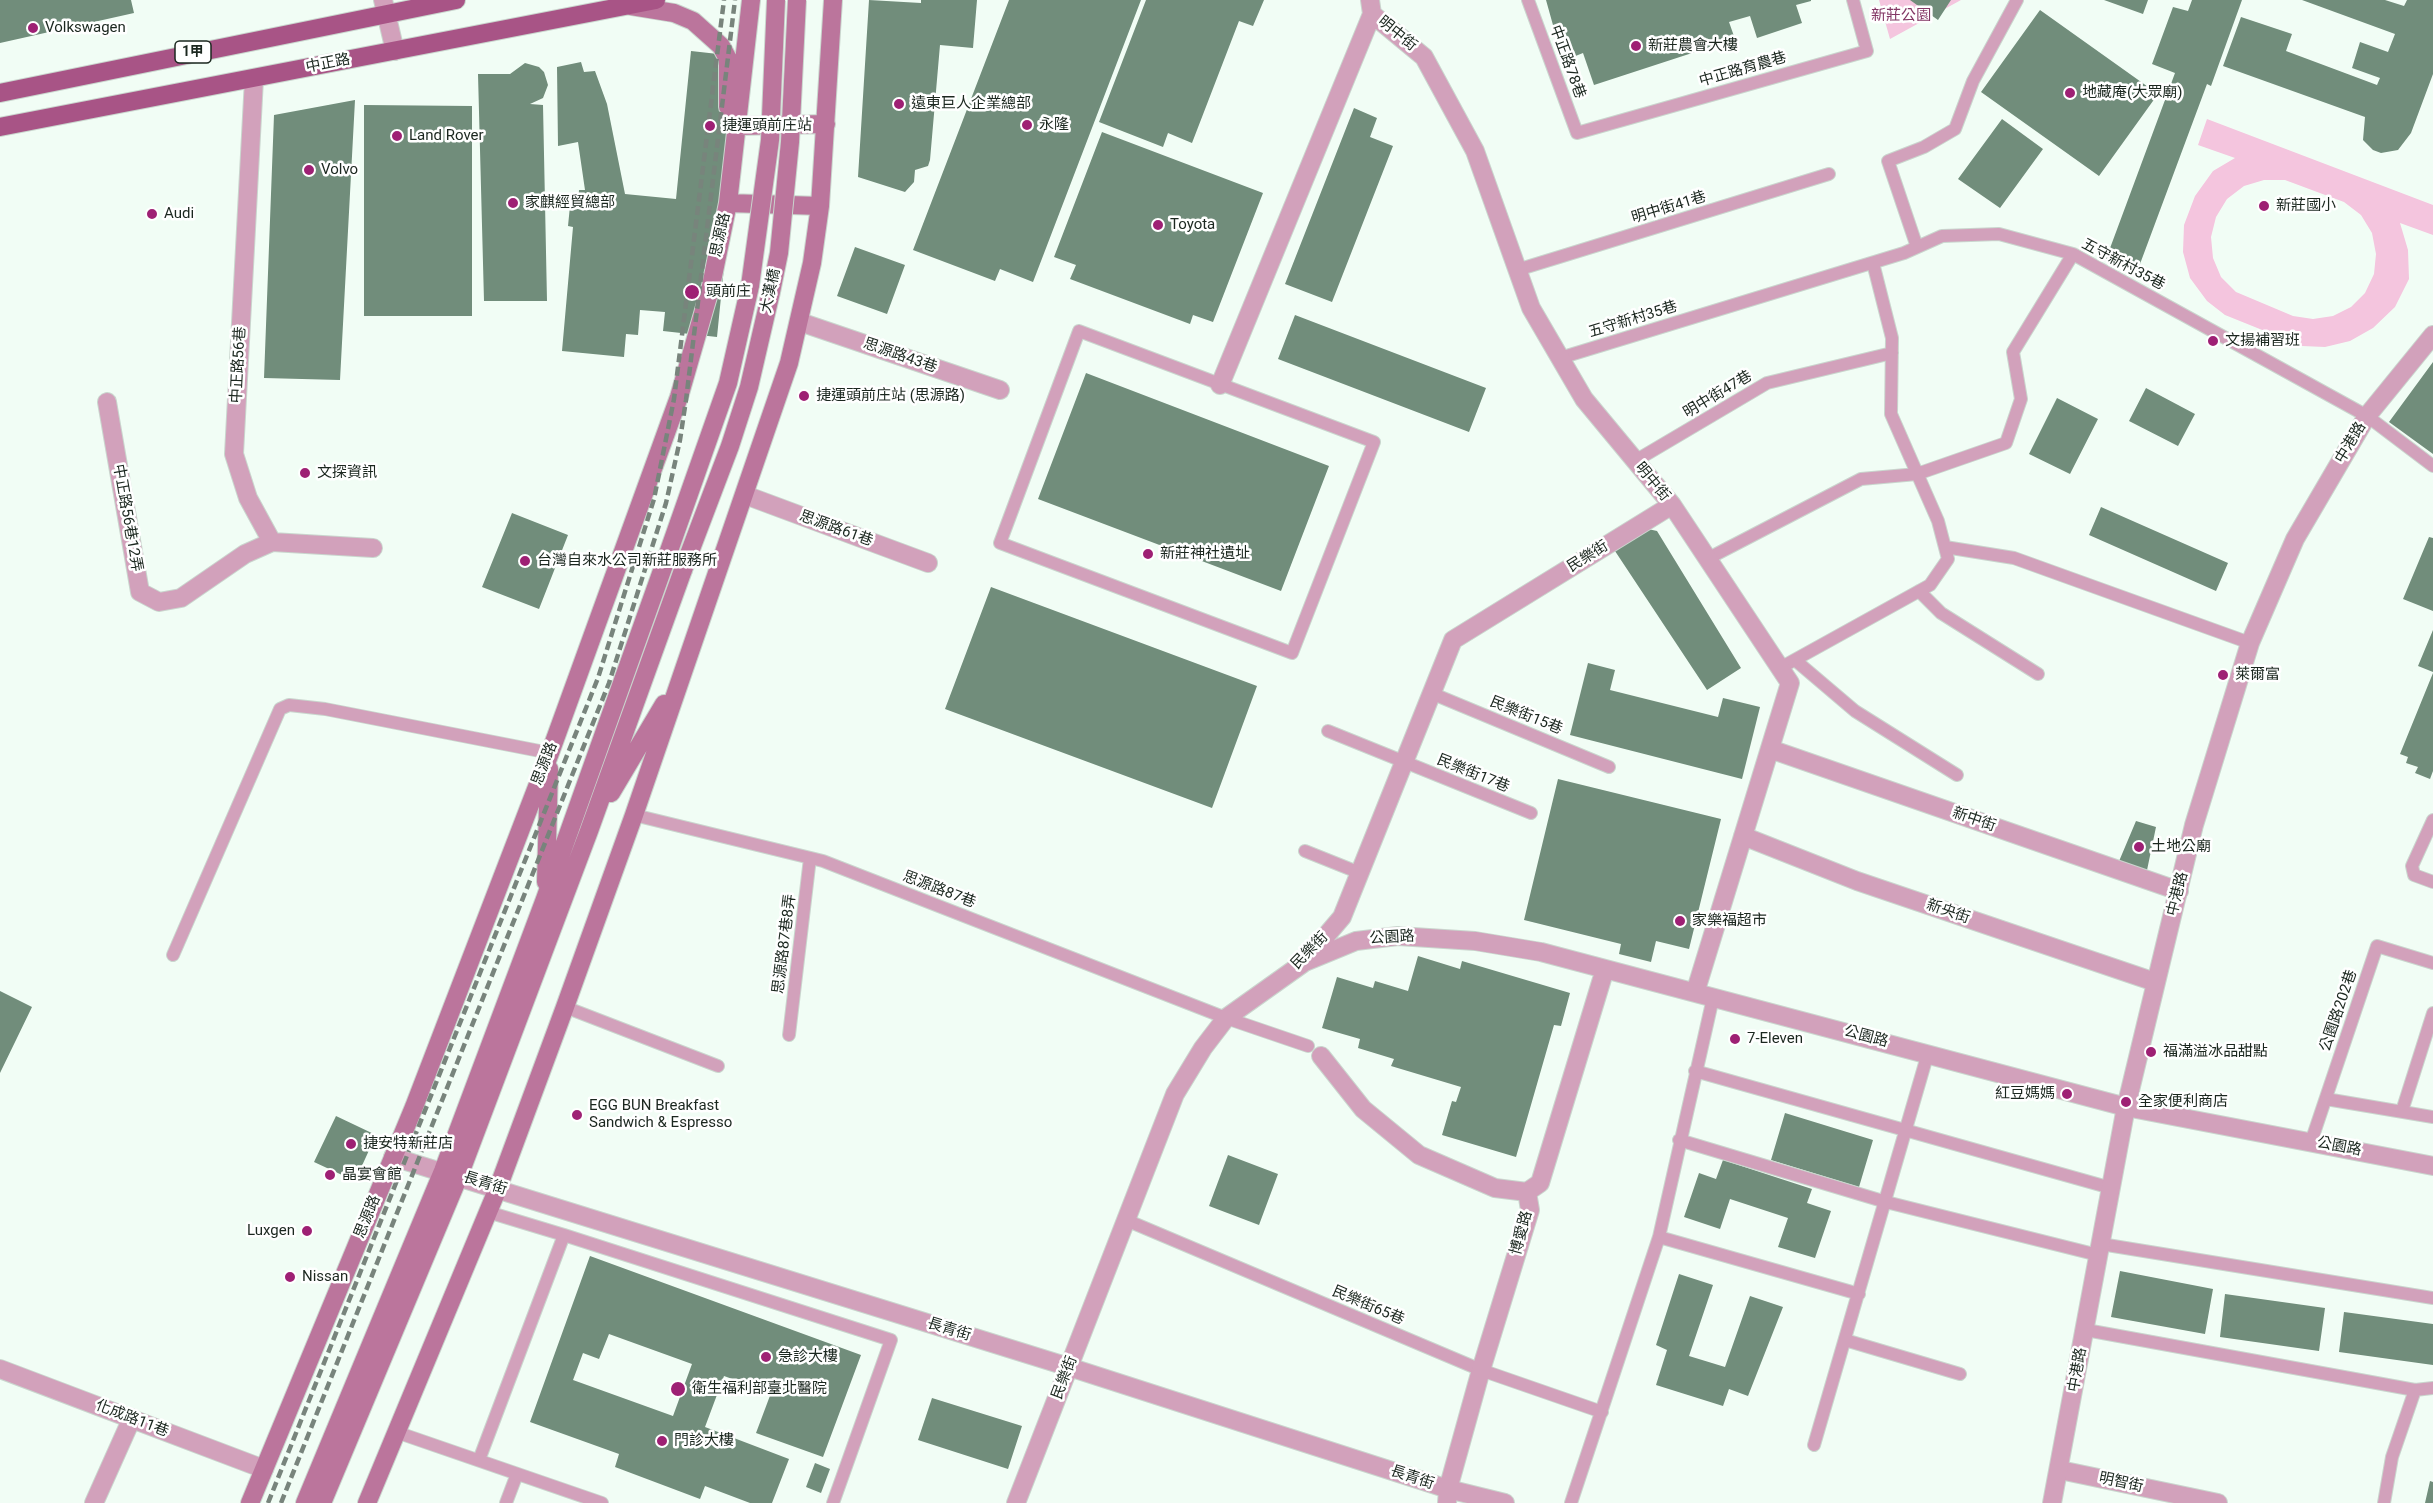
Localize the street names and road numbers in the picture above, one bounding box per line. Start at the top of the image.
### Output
street label: 明中街 [1374,13,1420,55]
street label: 中正路78巷 [1545,23,1589,101]
road number: 1甲 [175,41,211,63]
street label: 中正路育農巷 [1697,49,1789,91]
street label: 中正路 [304,51,352,77]
street label: 明中街41巷 [1630,188,1708,228]
street label: 思源路 [708,211,734,259]
street label: 五守新村35巷 [2078,235,2168,295]
street label: 大漢橋 [758,267,784,315]
street label: 五守新村35巷 [1586,298,1680,342]
street label: 中正路56巷 [228,326,250,404]
street label: 思源路43巷 [861,335,939,377]
street label: 明中街47巷 [1680,367,1756,423]
street label: 中港路 [2332,419,2370,467]
street label: 明中街 [1631,459,1673,505]
street label: 中正路56巷12弄 [109,463,145,573]
street label: 思源路61巷 [797,507,875,551]
street label: 民樂街 [1564,537,1612,577]
street label: 民樂街15巷 [1487,693,1565,739]
street label: 思源路 [529,740,561,788]
street label: 民樂街17巷 [1434,751,1512,797]
street label: 新中街 [1950,804,1998,836]
street label: 思源路87巷 [900,868,978,912]
street label: 中港路 [2164,870,2192,918]
street label: 思源路87巷8弄 [770,893,800,995]
street label: 新央街 [1924,896,1972,928]
street label: 公園路 [1369,928,1415,948]
street label: 民樂街 [1288,929,1332,973]
street label: 公園路202巷 [2317,968,2361,1054]
street label: 公園路 [1842,1022,1890,1052]
street label: 公園路 [2315,1134,2363,1160]
street label: 長青街 [461,1169,509,1199]
street label: 思源路 [351,1193,385,1241]
street label: 博愛路 [1507,1209,1537,1257]
street label: 民樂街65巷 [1329,1283,1407,1329]
street label: 長青街 [925,1315,973,1345]
street label: 中港路 [2065,1346,2091,1394]
street label: 民樂街 [1049,1354,1081,1402]
street label: 化成路11巷 [93,1397,171,1441]
street label: 長青街 [1388,1462,1436,1494]
street label: 明智街 [2097,1470,2145,1496]

